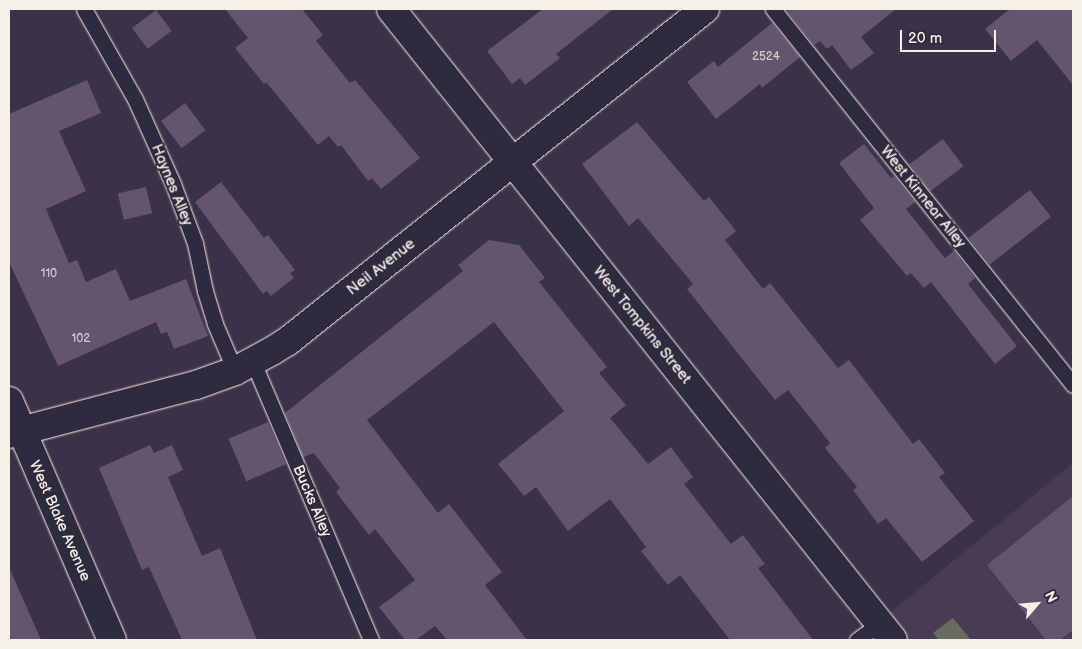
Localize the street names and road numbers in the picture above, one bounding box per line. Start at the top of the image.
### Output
street label: Haynes Alley [147,142,197,228]
street label: West Kinnear Alley [876,142,970,252]
street label: Neil Avenue [343,235,419,299]
street label: West Tompkins Street [589,262,695,388]
street label: West Blake Avenue [25,458,95,584]
street label: Bucks Alley [289,462,335,540]

